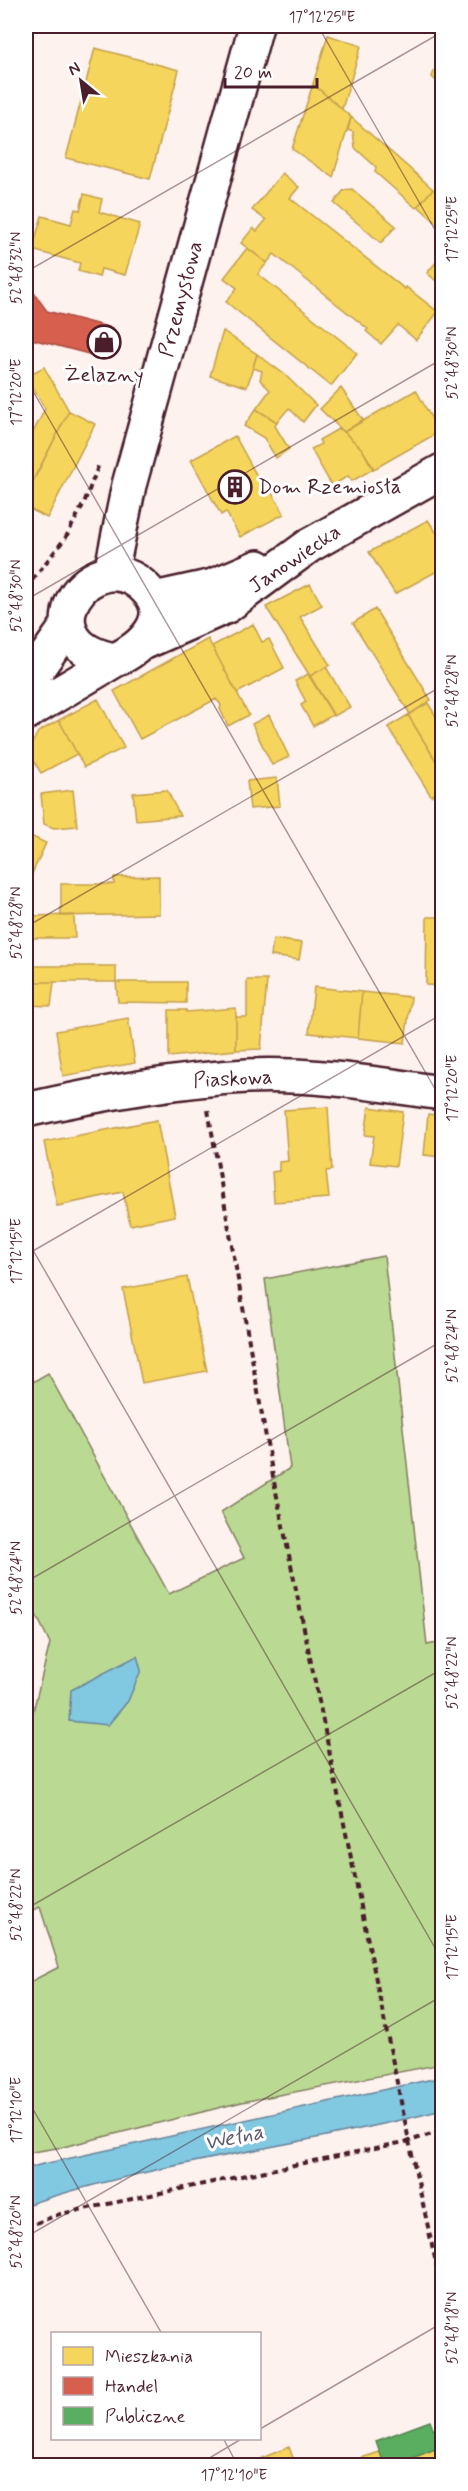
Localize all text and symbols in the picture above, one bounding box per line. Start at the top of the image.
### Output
text: 17°12'25"E [289,8,356,28]
north arrow [51,51,111,111]
scale bar [225,51,316,89]
text: N [64,58,84,81]
text: 20 m [234,61,272,85]
text: 17°12'25"E [443,195,463,262]
text: 52°48'32"N [7,232,27,304]
street label: Przemysłowa [152,238,210,360]
shop icon: Żelazny [86,324,122,360]
text: 52°48'30"N [443,327,463,399]
text: 17°12'20"E [7,358,27,426]
place label: Żelazny [64,361,144,389]
building icon: Dom Rzemiosła [217,469,253,505]
place label: Dom Rzemiosła [258,473,402,501]
street label: Janowiecka [244,518,346,600]
text: 52°48'30"N [7,560,27,632]
text: 52°48'28"N [443,654,463,728]
text: 52°48'28"N [7,886,27,960]
text: 17°12'20"E [443,1054,463,1122]
street label: Piaskowa [193,1063,273,1095]
text: 17°12'15"E [7,1218,27,1284]
text: 52°48'24"N [443,1309,463,1383]
text: 52°48'24"N [7,1541,27,1615]
text: 52°48'22"N [443,1637,463,1709]
text: 52°48'22"N [7,1869,27,1941]
text: 17°12'15"E [443,1914,463,1980]
text: 17°12'10"E [7,2076,27,2143]
water label: Wełna [202,2118,266,2158]
text: 52°48'20"N [7,2195,27,2269]
text: 52°48'18"N [443,2292,463,2364]
legend [51,2332,261,2440]
text: Mieszkania [105,2345,193,2369]
text: Handel [105,2375,158,2399]
text: Publiczne [105,2405,186,2429]
text: 17°12'10"E [201,2466,268,2486]

